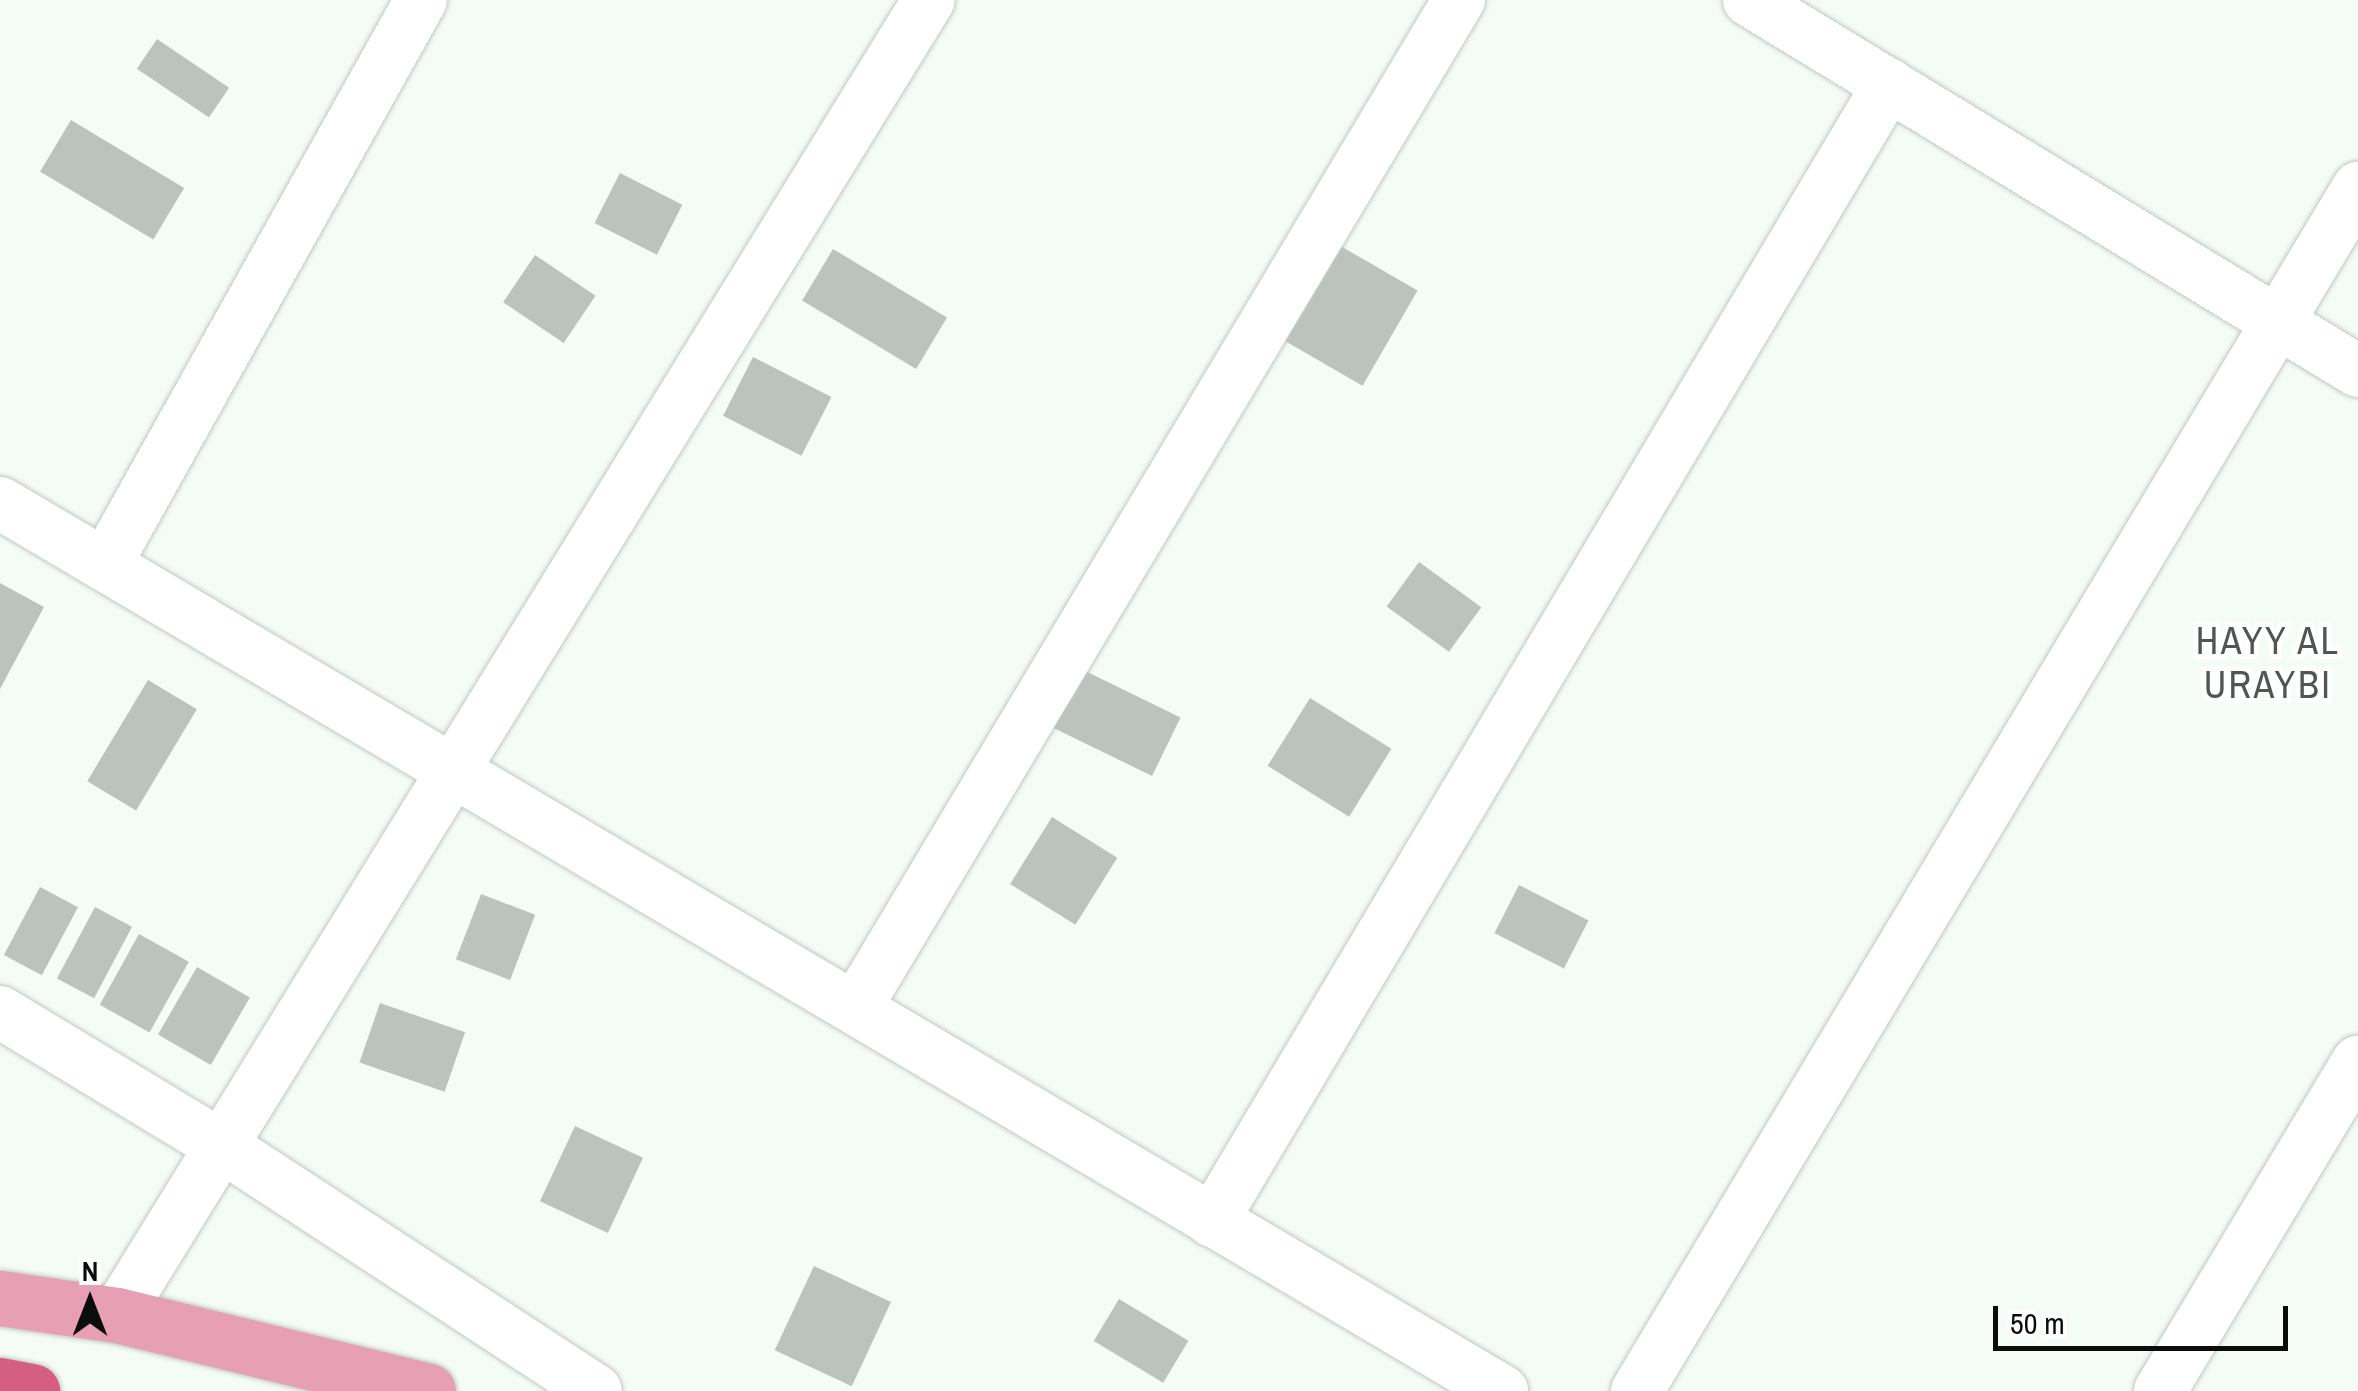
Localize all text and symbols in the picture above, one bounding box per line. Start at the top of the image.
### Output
district label: HAYY AL URAYBI [2195,618,2341,708]
north arrow [40,1251,140,1351]
text: N [82,1252,98,1290]
scale bar [1998,1286,2293,1348]
text: 50 m [2010,1303,2065,1343]

